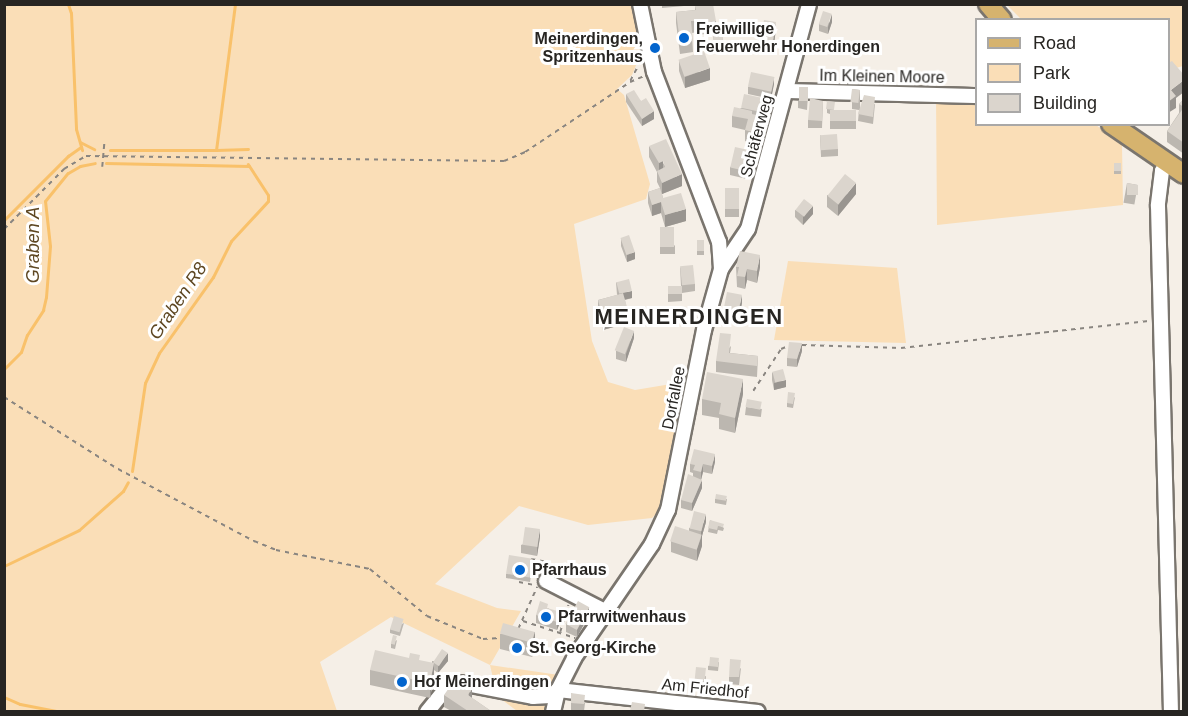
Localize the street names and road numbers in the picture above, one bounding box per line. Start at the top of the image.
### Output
street label: Im Kleinen Moore [819,66,945,88]
street label: Schäferweg [737,93,777,179]
street label: Dorfallee [658,365,690,431]
street label: Am Friedhof [661,675,749,703]

